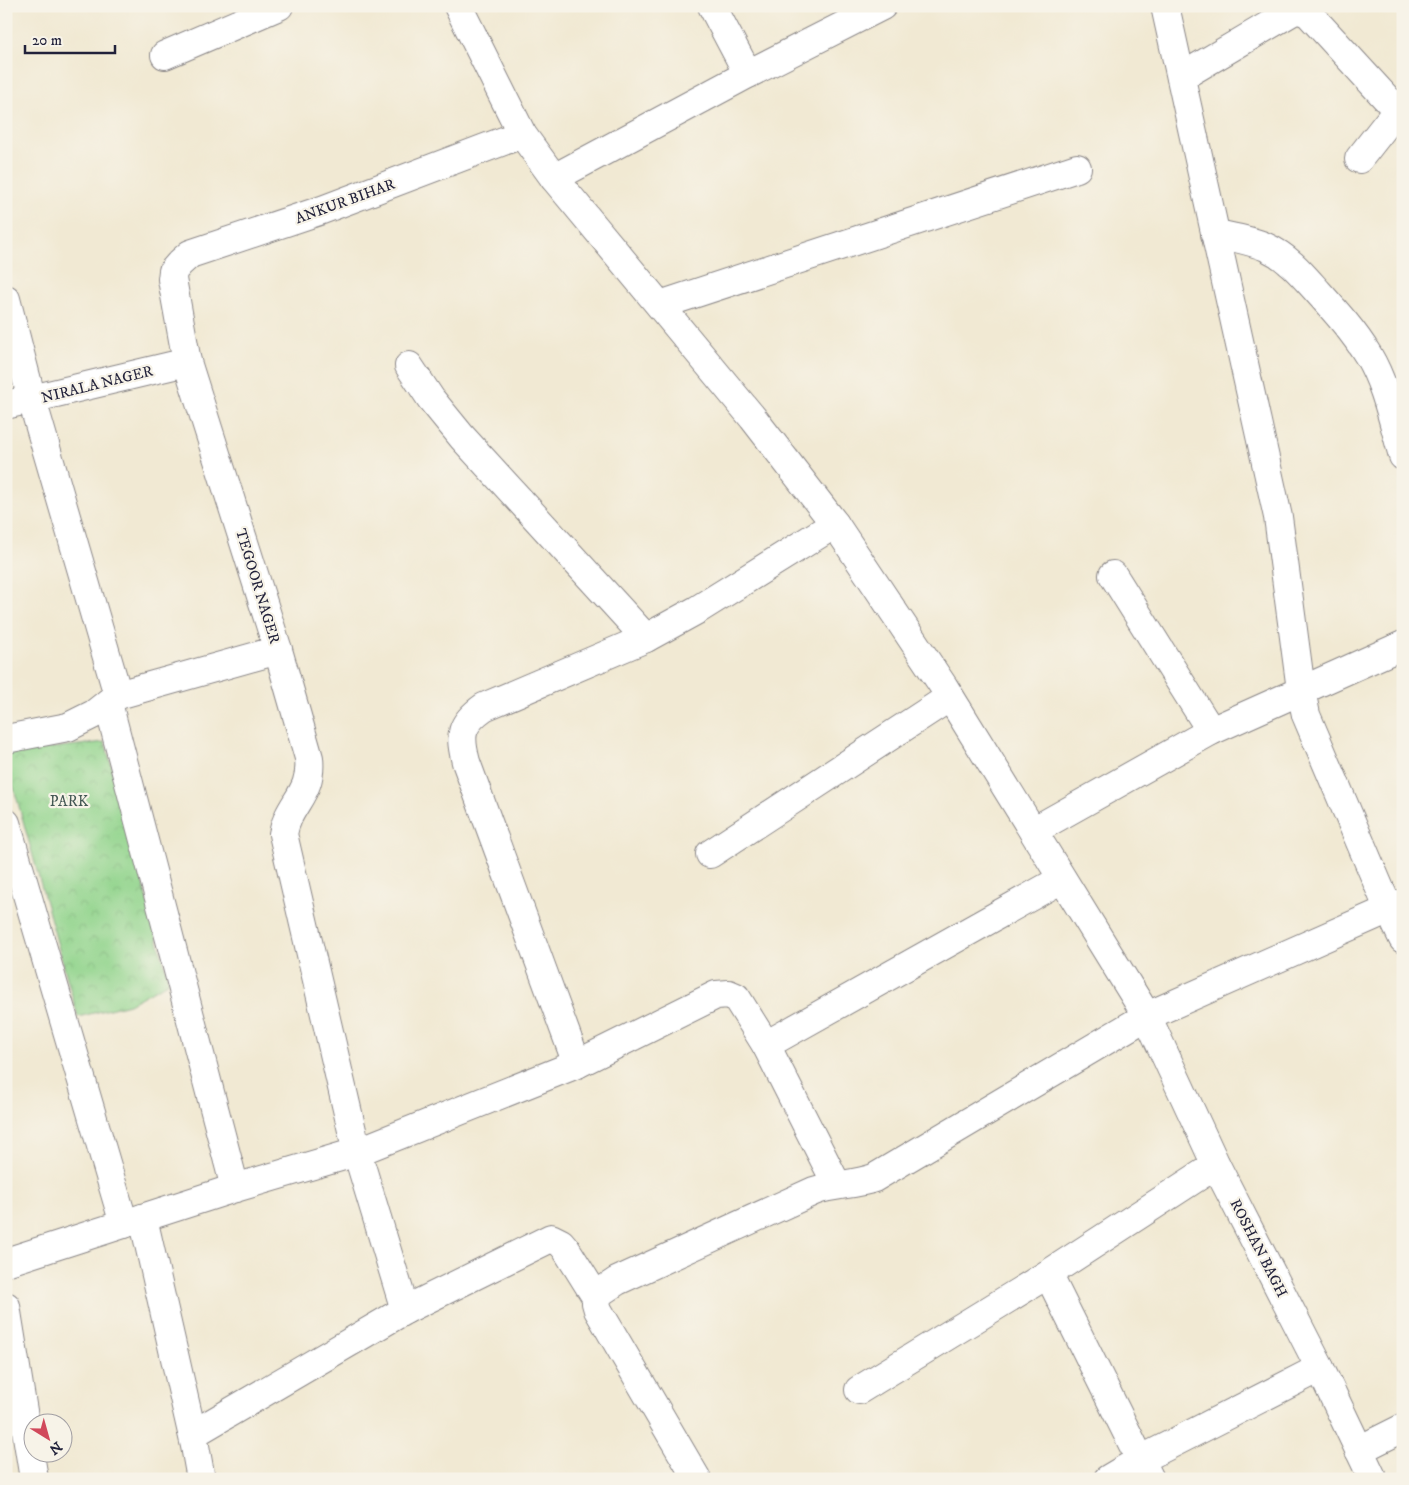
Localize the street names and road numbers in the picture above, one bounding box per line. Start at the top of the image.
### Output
street label: ANKUR BIHAR [293,175,398,228]
street label: NIRALA NAGER [39,361,155,408]
street label: TEGOOR NAGER [231,526,284,646]
street label: ROSHAN BAGH [1226,1196,1292,1301]

